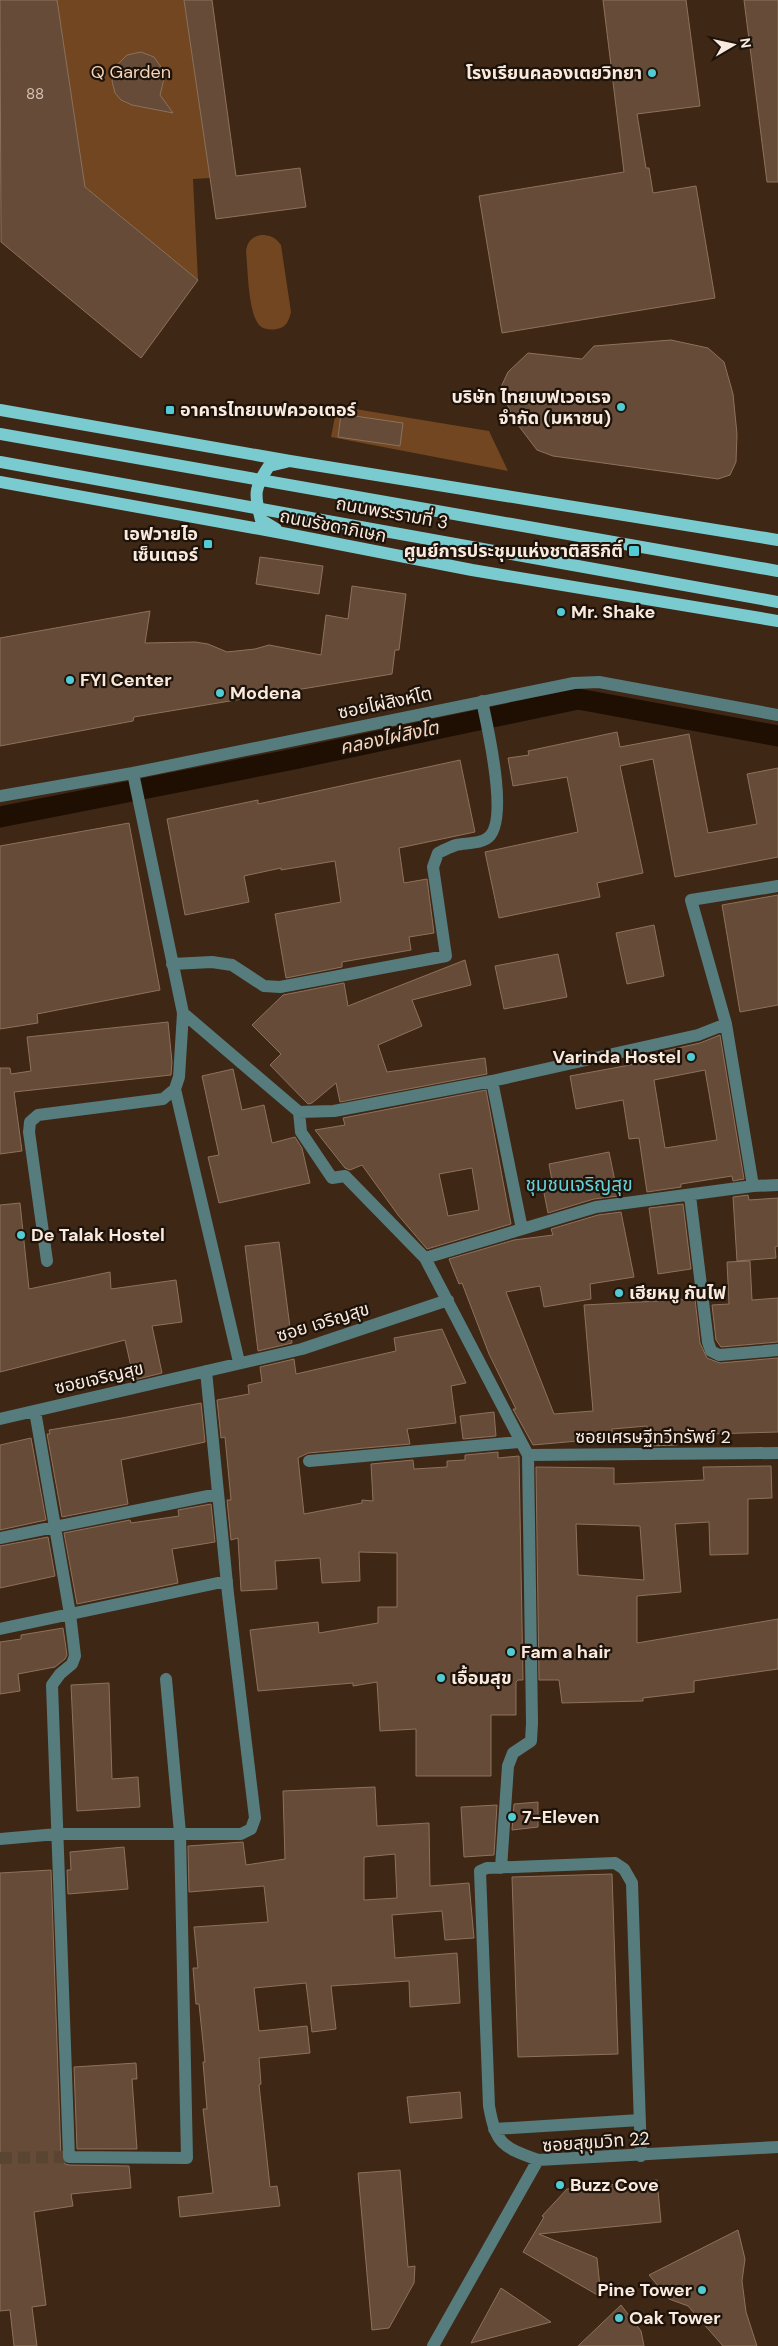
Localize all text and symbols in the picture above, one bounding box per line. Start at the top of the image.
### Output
north arrow [708,20,758,70]
text: N [736,37,756,49]
park label: Q Garden [91,60,171,84]
place label: โรงเรียนคลองเตยวิทยา [466,61,642,85]
marker: โรงเรียนคลองเตยวิทยา [646,67,658,79]
house number: 88 [26,84,44,104]
place label: บริษัท ไทยเบฟเวอเรจ จำกัด (มหาชน) [451,385,611,430]
place label: อาคารไทยเบฟควอเตอร์ [180,398,356,422]
marker: บริษัท ไทยเบฟเวอเรจ จำกัด (มหาชน) [615,401,627,413]
marker: อาคารไทยเบฟควอเตอร์ [164,404,176,416]
street label: ถนนพระรามที่ 3 [334,490,450,535]
street label: ถนนรัชดาภิเษก [278,504,388,548]
place label: เอฟวายไอ เซ็นเตอร์ [123,522,198,567]
marker: เอฟวายไอ เซ็นเตอร์ [202,538,214,550]
place label: ศูนย์การประชุมแห่งชาติสิริกิติ์ [404,539,624,563]
marker: ศูนย์การประชุมแห่งชาติสิริกิติ์ [627,544,641,558]
place label: Mr. Shake [571,600,656,624]
marker: Mr. Shake [555,606,567,618]
place label: FYI Center [80,668,172,692]
marker: FYI Center [64,674,76,686]
place label: Modena [230,681,301,705]
street label: ซอยไผ่สิงห์โต [336,681,434,725]
marker: Modena [214,687,226,699]
water label: คลองไผ่สิงโต [337,715,442,760]
place label: Varinda Hostel [553,1045,681,1069]
marker: Varinda Hostel [685,1051,697,1063]
district label: ชุมชนเจริญสุข [525,1172,633,1197]
place label: De Talak Hostel [31,1223,165,1247]
marker: De Talak Hostel [15,1229,27,1241]
place label: เฮียหมู กันไฟ [629,1281,726,1305]
marker: เฮียหมู กันไฟ [613,1287,625,1299]
street label: ซอย เจริญสุข [274,1297,372,1347]
street label: ซอยเจริญสุข [52,1356,146,1400]
street label: ซอยเศรษฐีทวีทรัพย์ 2 [575,1425,731,1449]
place label: Fam a hair [521,1640,611,1664]
marker: Fam a hair [505,1646,517,1658]
place label: เอื้อมสุข [451,1665,512,1690]
marker: เอื้อมสุข [435,1672,447,1684]
place label: 7-Eleven [522,1805,599,1829]
marker: 7-Eleven [506,1811,518,1823]
street label: ซอยสุขุมวิท 22 [542,2126,650,2158]
place label: Buzz Cove [570,2173,659,2197]
marker: Buzz Cove [554,2179,566,2191]
place label: Pine Tower [597,2278,692,2302]
marker: Pine Tower [696,2284,708,2296]
place label: Oak Tower [629,2306,721,2330]
marker: Oak Tower [613,2312,625,2324]

